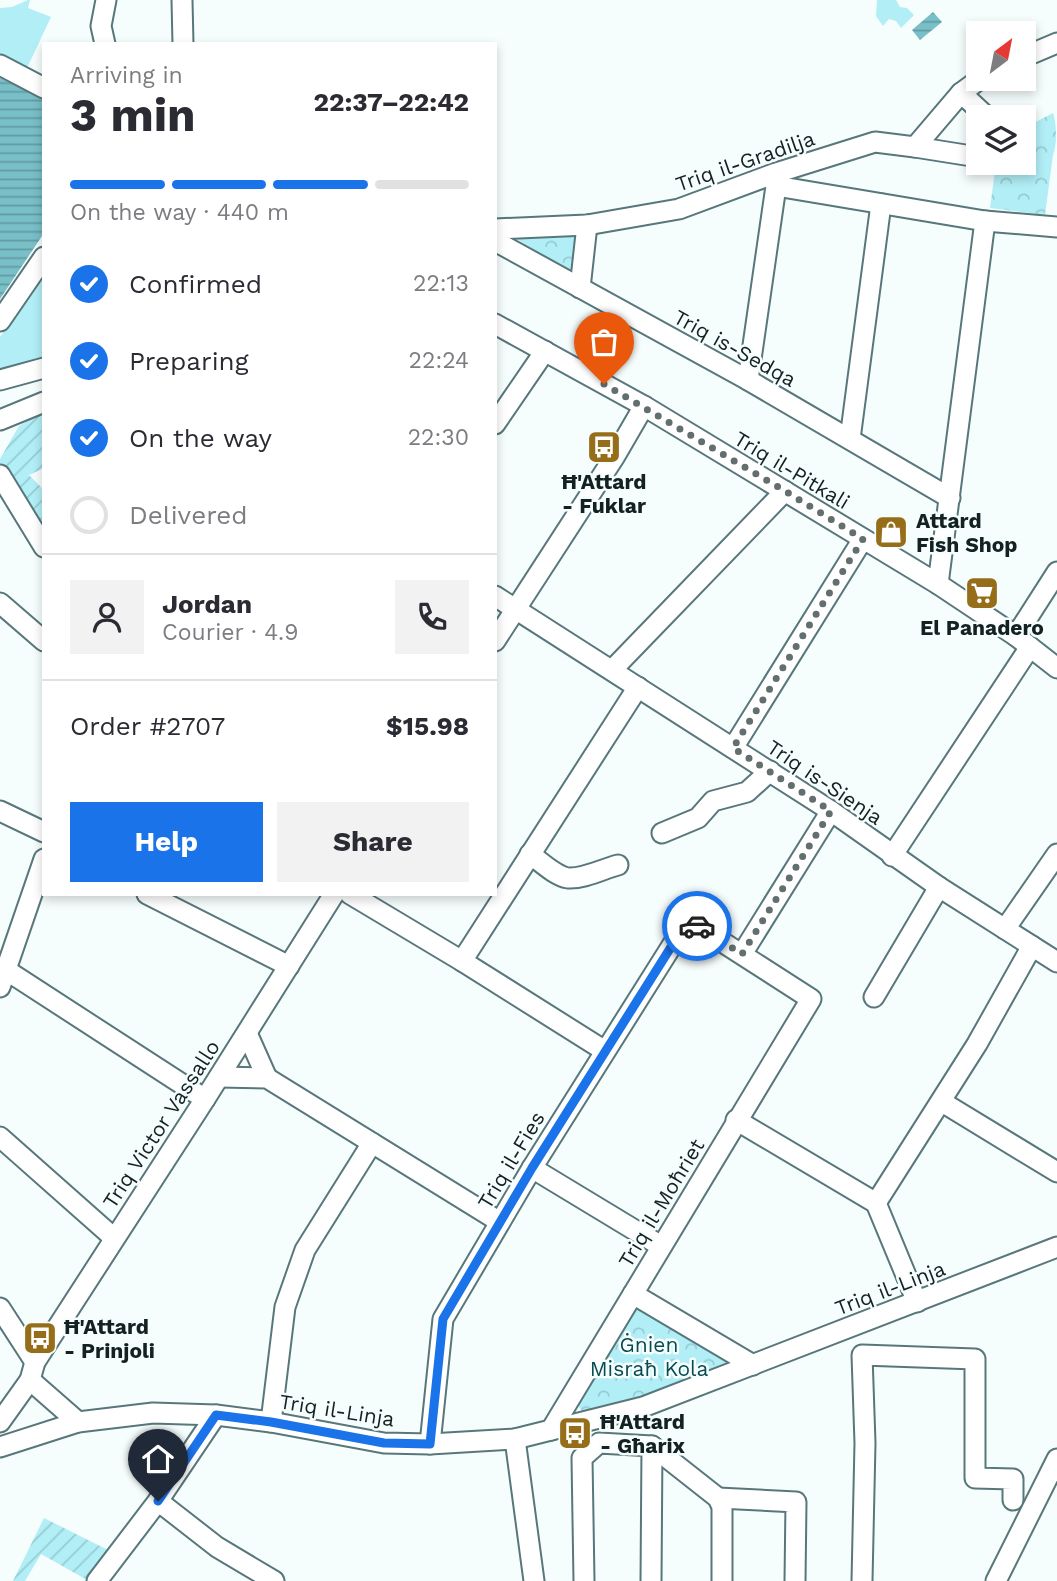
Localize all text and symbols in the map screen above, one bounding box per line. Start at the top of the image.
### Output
north arrow [966,21,1036,91]
map controls [966,21,1036,175]
text: Arriving in [70,62,183,89]
text: 22:37–22:42 [314,87,469,117]
text: 3 min [70,88,196,142]
button: layers [966,105,1036,175]
street label: Triq il-Gradilja [672,125,818,197]
text: On the way · 440 m [70,199,289,226]
icon: check [70,265,108,303]
text: Confirmed [129,269,262,299]
text: 22:13 [413,270,469,297]
street label: Triq is-Sedqa [669,304,801,392]
pin [574,312,634,384]
icon: bag [585,323,623,361]
icon: check [70,342,108,380]
text: Preparing [129,346,249,376]
text: 22:24 [409,347,469,374]
icon: check [70,419,108,457]
text: On the way [129,423,272,453]
text: 22:30 [408,424,469,451]
street label: Triq il-Pitkali [730,426,854,514]
bus stop icon: Ħ'Attard - Fuklar [585,428,623,466]
place label: Ħ'Attard - Fuklar [562,469,647,518]
text: Delivered [129,500,248,530]
place label: Attard Fish Shop [916,508,1018,557]
shop icon: Attard Fish Shop [872,513,910,551]
supermarket icon: El Panadero [963,574,1001,612]
button: person [70,580,144,654]
button: phone [395,580,469,654]
text: Jordan [162,589,252,619]
place label: El Panadero [920,615,1044,640]
text: Courier · 4.9 [162,619,298,646]
text: Order #2707 [70,711,225,741]
text: $15.98 [386,711,469,741]
street label: Triq is-Sienja [762,734,888,830]
button: Help [70,802,263,882]
button: Share [277,802,469,882]
courier [662,891,732,961]
icon: car [678,907,716,945]
street label: Triq Victor Vassallo [97,1035,225,1213]
street label: Triq il-Fies [472,1107,550,1213]
street label: Triq il-Moħriet [613,1134,709,1272]
street label: Triq il-Linja [831,1255,949,1320]
place label: Ħ'Attard - Prinjoli [64,1314,155,1363]
bus stop icon: Ħ'Attard - Prinjoli [21,1319,59,1357]
park label: Ġnien Misraħ Kola [590,1332,708,1381]
street label: Triq il-Linja [278,1389,396,1431]
place label: Ħ'Attard - Għarix [600,1409,686,1458]
bus stop icon: Ħ'Attard - Għarix [556,1414,594,1452]
pin [128,1429,188,1501]
icon: home [139,1440,177,1478]

